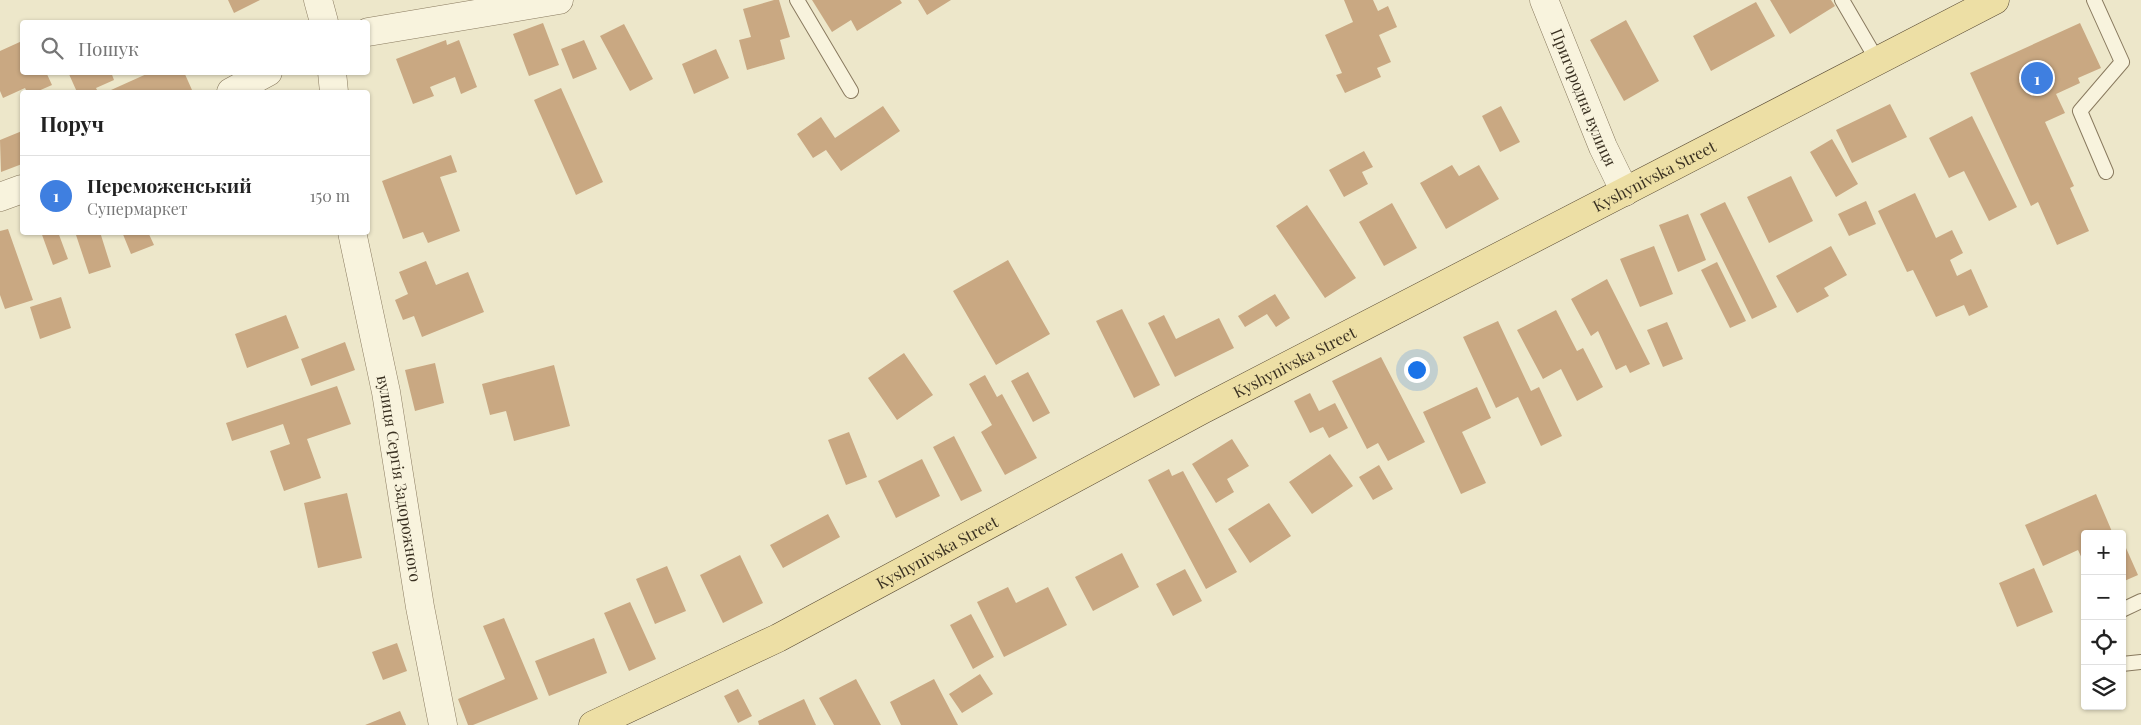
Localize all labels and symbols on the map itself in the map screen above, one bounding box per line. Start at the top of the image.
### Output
street label: Пригородна вулиця [1546,25,1622,170]
pin: 1 [2021,59,2053,97]
street label: Kyshynivska Street [1589,135,1719,216]
street label: Kyshynivska Street [1229,321,1360,402]
your location [1404,357,1430,383]
street label: вулиця Сергія Задорожного [373,373,427,583]
street label: Kyshynivska Street [872,511,1002,593]

